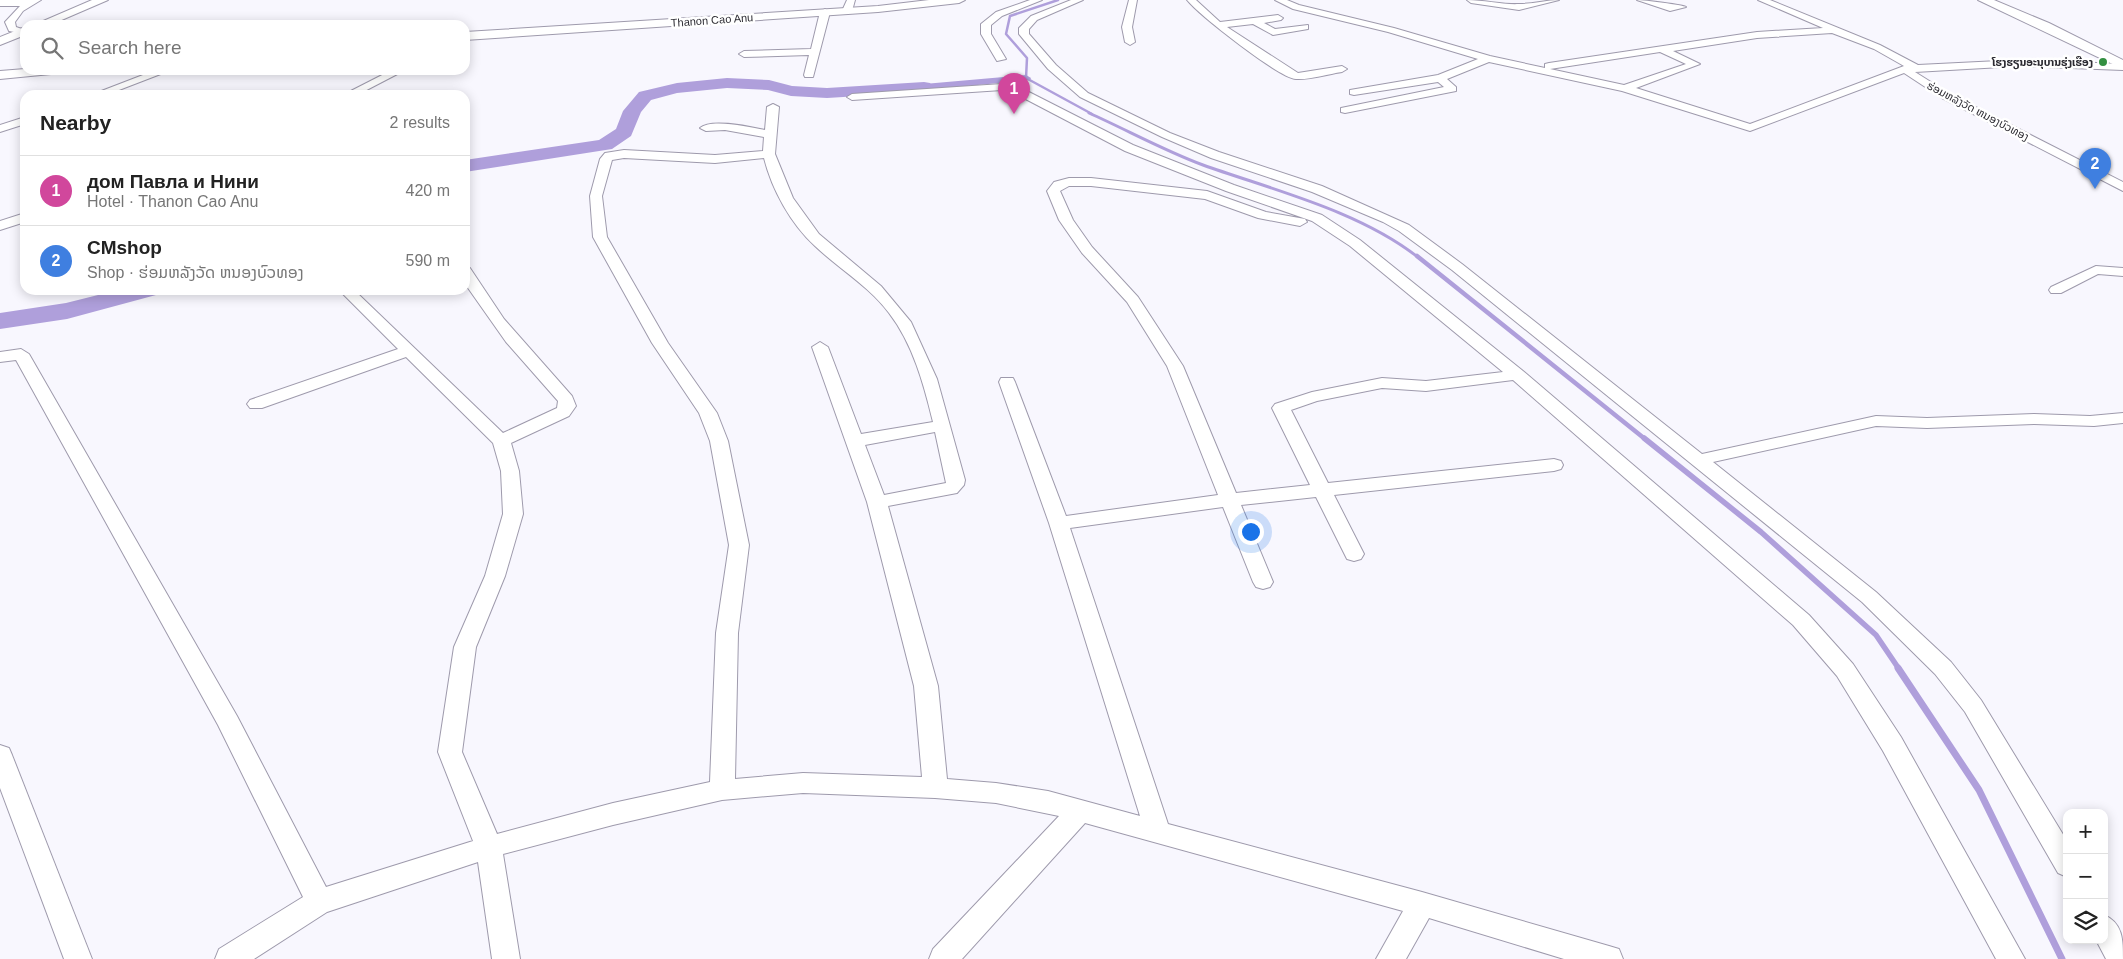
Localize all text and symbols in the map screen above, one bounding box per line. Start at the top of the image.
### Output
street label: Thanon Cao Anu [670,11,754,29]
search box [20,20,470,75]
icon: search [38,34,66,62]
text: Search here [78,37,182,58]
place label: ໂຮງຮຽນອະນຸບານຮຸ່ງເຮືອງ [1991,56,2093,70]
marker: ໂຮງຮຽນອະນຸບານຮຸ່ງເຮືອງ [2097,56,2109,68]
pin: 1 [998,73,1030,114]
street label: ຮ່ອມຫລັງວັດ ຫນອງບົວທອງ [1925,79,2031,143]
text: Nearby [40,111,111,134]
text: 2 results [390,114,450,131]
pin: 2 [2079,148,2111,189]
text: дом Павла и Нини [87,171,259,192]
text: 1 [52,182,60,199]
text: 420 m [406,182,450,199]
text: Hotel · Thanon Cao Anu [87,193,258,210]
text: CMshop [87,237,162,258]
text: 2 [52,252,60,269]
text: 590 m [406,252,450,269]
text: Shop · ຮ່ອມຫລັງວັດ ຫນອງບົວທອງ [87,264,304,281]
your location [1238,519,1264,545]
map controls [2063,809,2108,944]
button: + [2063,809,2108,854]
button: − [2063,854,2108,899]
button: layers [2063,899,2108,944]

